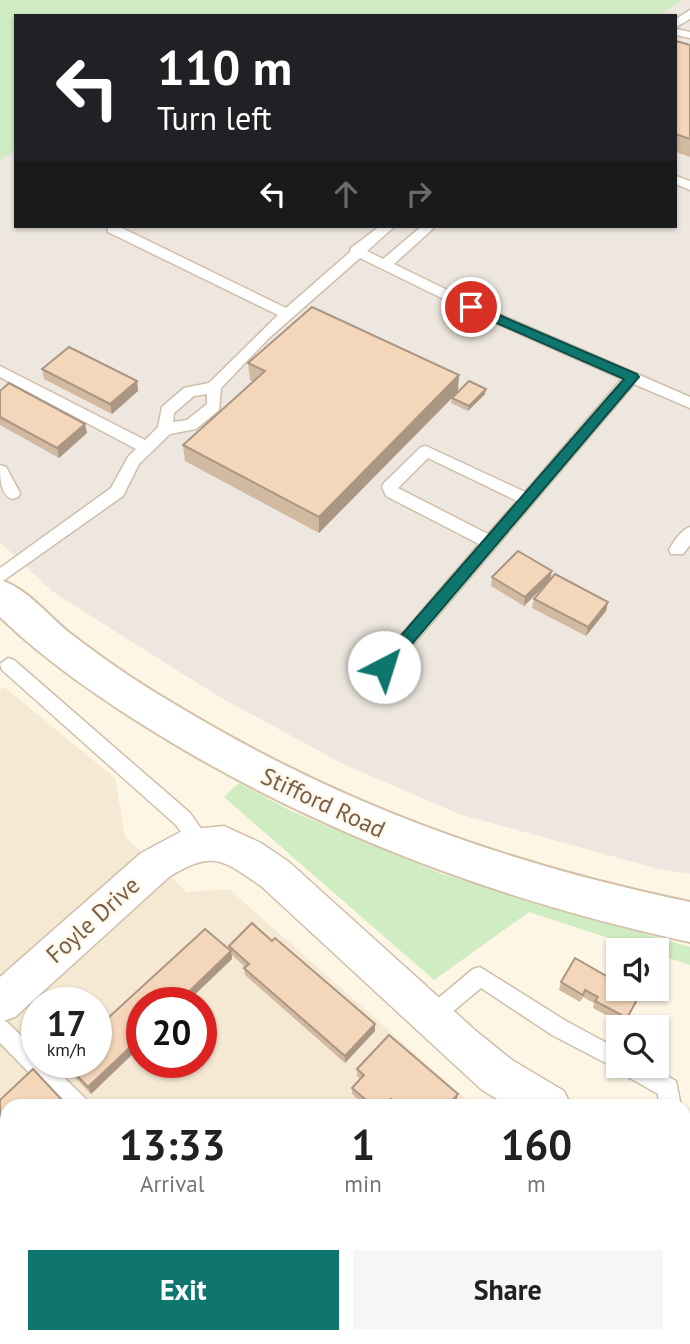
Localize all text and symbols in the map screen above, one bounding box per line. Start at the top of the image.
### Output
text: 110 m [157,35,292,99]
icon: left [42,42,133,133]
text: Turn left [157,97,272,139]
icon: left [254,175,292,213]
icon: ahead [327,175,365,213]
icon: right [400,175,438,213]
pin [441,277,501,337]
icon: arrive [452,288,490,326]
position arrow [347,630,421,704]
street label: Stifford Road [256,760,390,845]
street label: Foyle Drive [39,869,146,970]
map controls [606,938,669,1078]
button: sound [606,938,669,1001]
speed limit sign: 20 [126,987,217,1078]
text: 17 [47,1000,86,1046]
button: search [606,1015,669,1078]
text: km/h [47,1038,86,1061]
text: 13:33 [119,1117,225,1172]
text: 1 [351,1117,375,1172]
text: 160 [501,1117,572,1172]
text: Arrival [140,1169,204,1198]
text: min [344,1169,382,1198]
text: m [527,1169,546,1198]
button: Exit [28,1250,339,1330]
button: Share [353,1250,663,1330]

